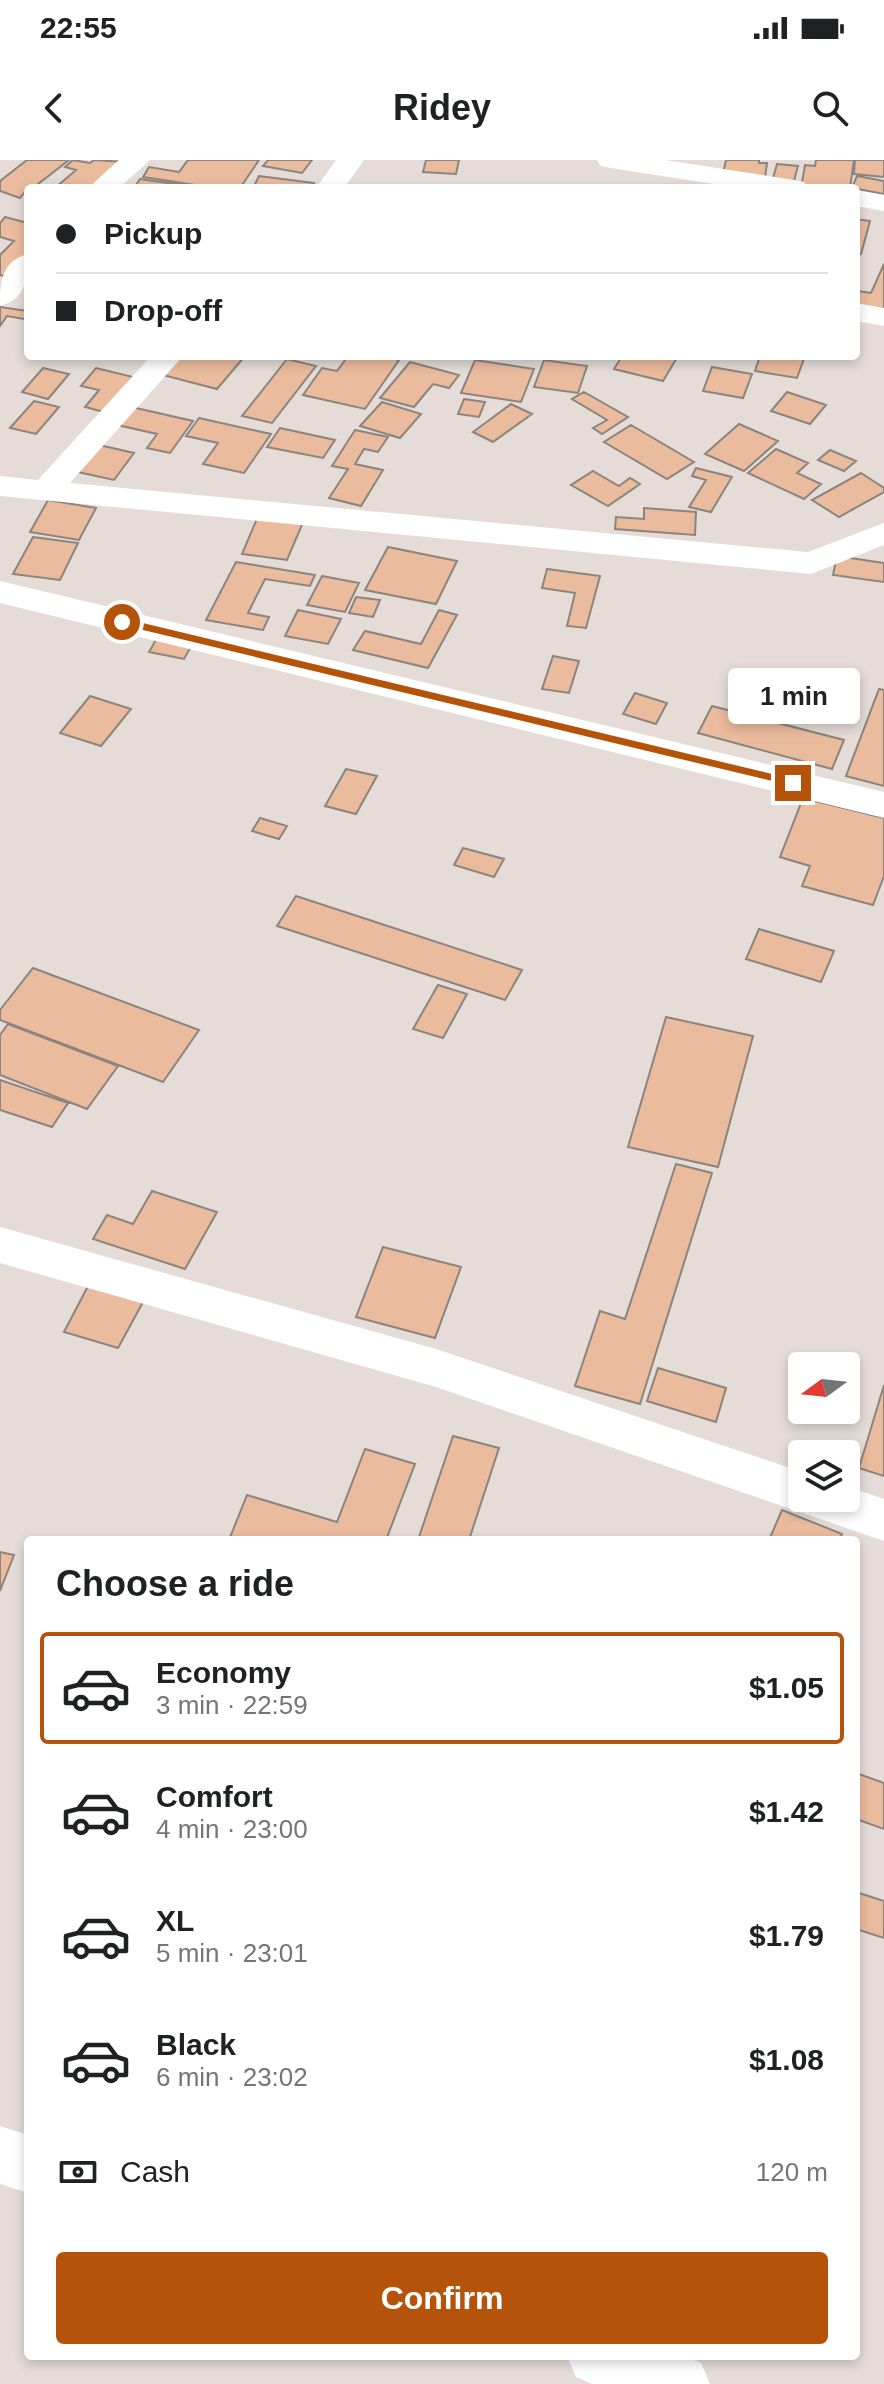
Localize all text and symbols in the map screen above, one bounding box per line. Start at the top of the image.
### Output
text: 22:55 [40,11,117,44]
icon: back [32,86,76,130]
icon: search [808,86,852,130]
text: Ridey [393,87,491,128]
text: Pickup [104,217,202,250]
text: Drop-off [104,294,222,327]
route start [104,604,140,640]
callout: 1 min [727,667,859,723]
text: 1 min [760,681,828,711]
route end [775,765,811,801]
north arrow [788,1352,860,1424]
map controls [788,1352,860,1512]
button: layers [788,1440,860,1512]
text: Choose a ride [56,1563,294,1604]
icon: car [60,1652,132,1724]
text: Economy [156,1656,291,1689]
text: $1.05 [749,1671,824,1704]
text: 3 min · 22:59 [156,1690,308,1720]
icon: car [60,1776,132,1848]
text: Comfort [156,1780,273,1813]
text: $1.42 [749,1795,824,1828]
text: 4 min · 23:00 [156,1814,308,1844]
icon: car [60,1900,132,1972]
text: XL [156,1904,194,1937]
text: $1.79 [749,1919,824,1952]
text: 5 min · 23:01 [156,1938,308,1968]
icon: car [60,2024,132,2096]
text: Black [156,2028,236,2061]
text: $1.08 [749,2043,824,2076]
text: 6 min · 23:02 [156,2062,308,2092]
icon: cash [56,2150,100,2194]
text: Cash [120,2155,190,2188]
text: 120 m [756,2157,828,2187]
button: Confirm [56,2252,828,2344]

